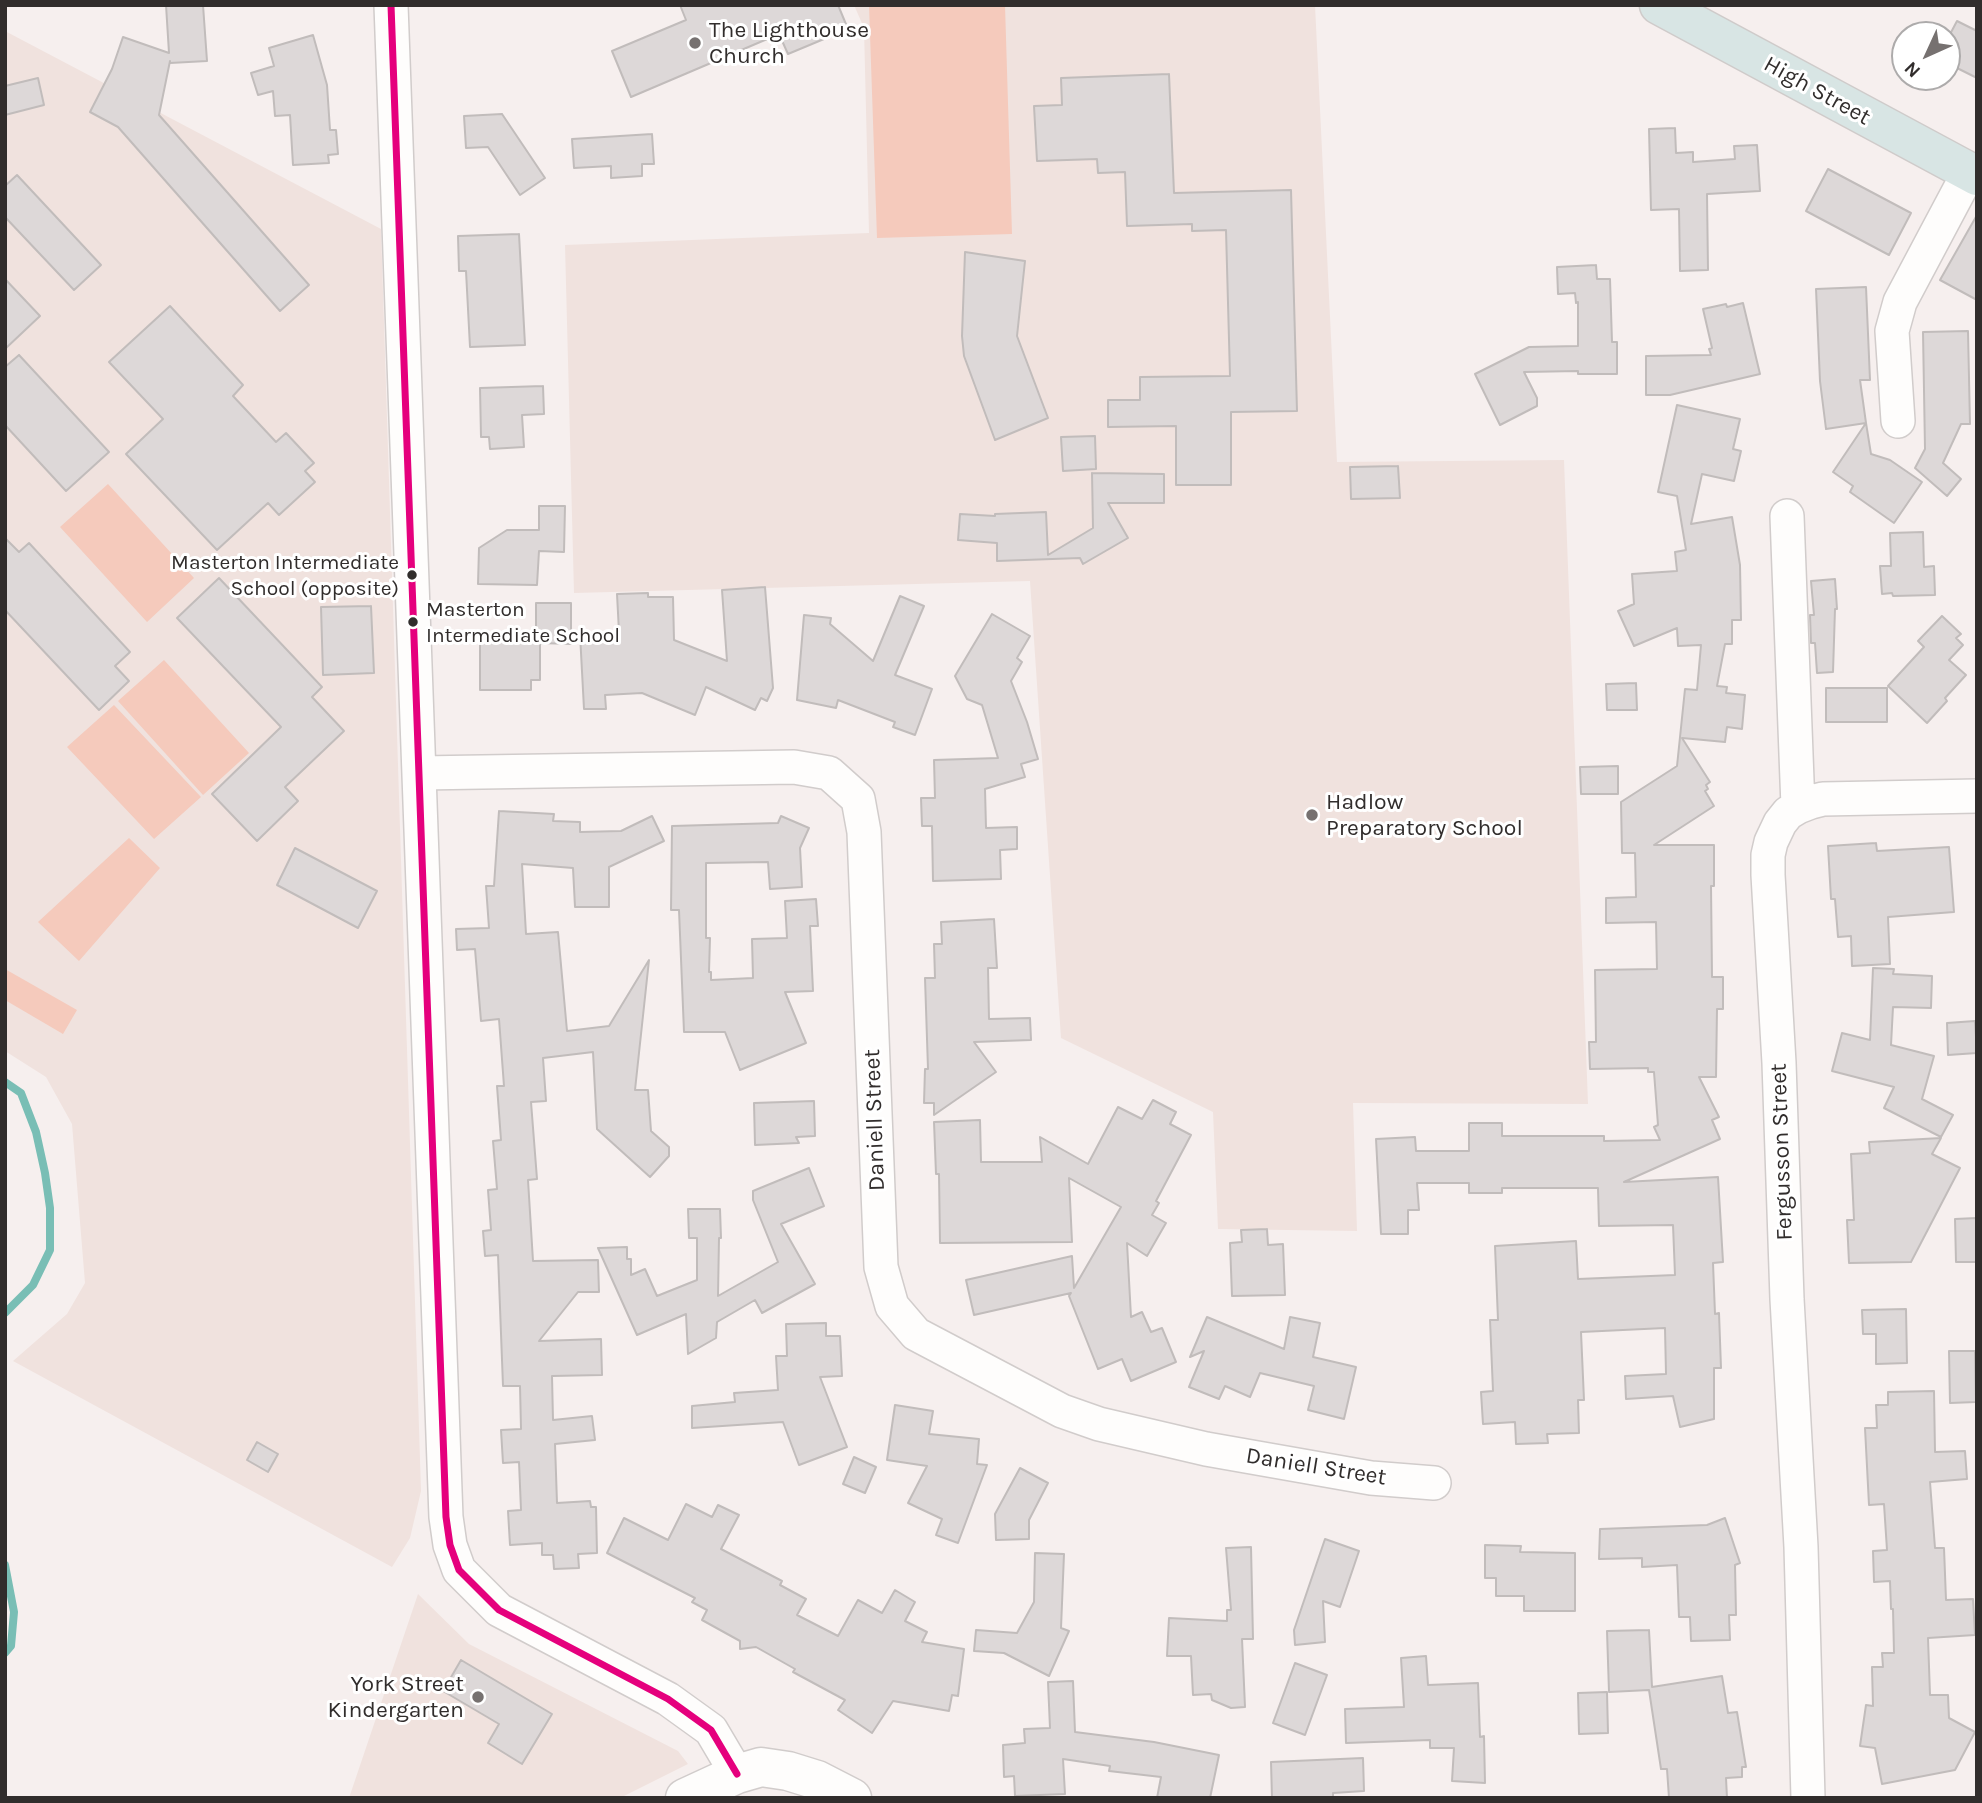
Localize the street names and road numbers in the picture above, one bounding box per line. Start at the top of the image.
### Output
street label: High Street [1759,50,1875,132]
street label: Daniell Street [859,1049,891,1191]
street label: Fergusson Street [1765,1063,1799,1241]
street label: Daniell Street [1244,1442,1388,1492]

